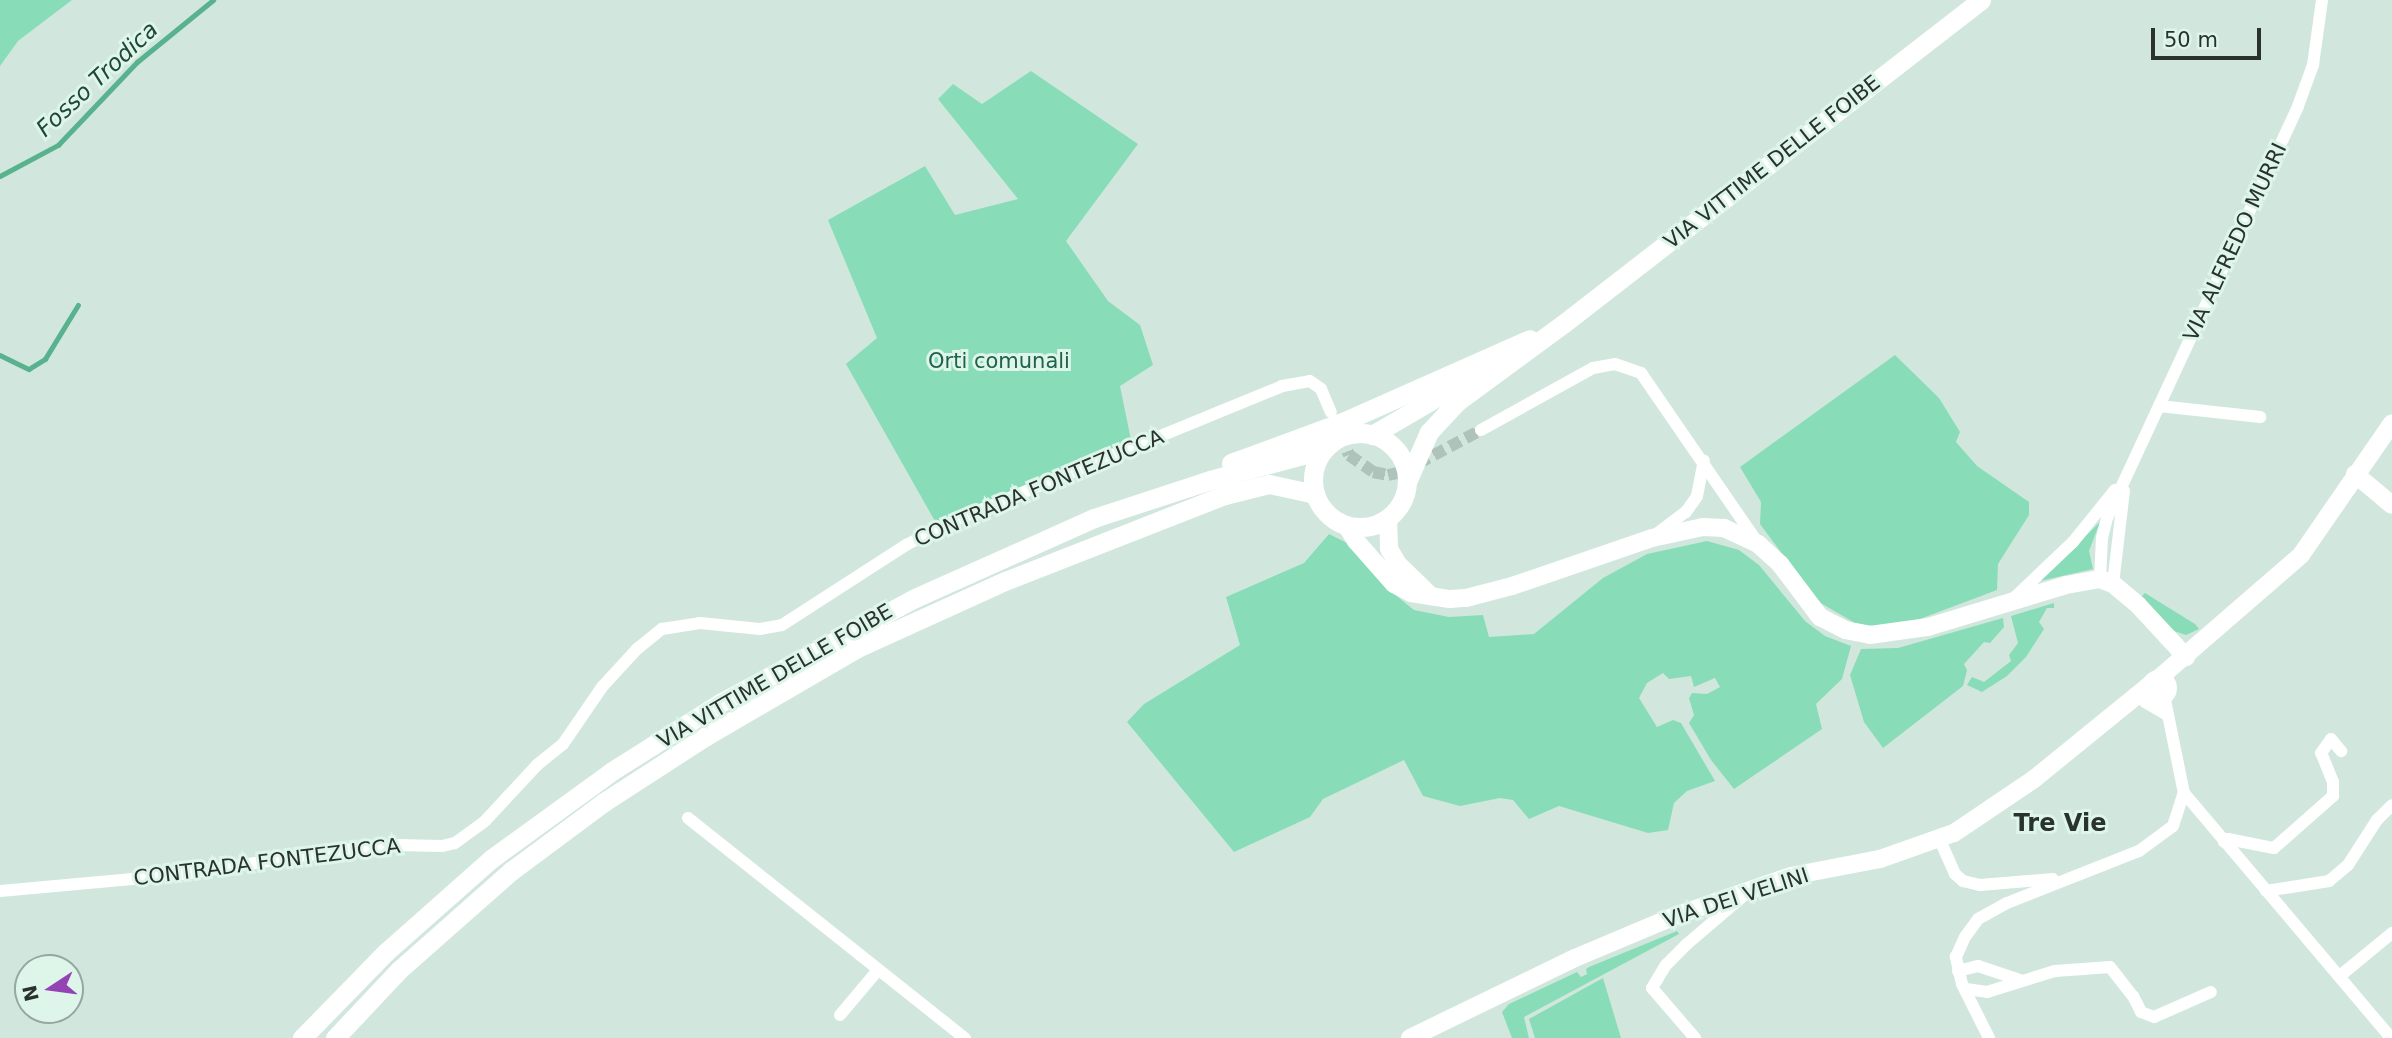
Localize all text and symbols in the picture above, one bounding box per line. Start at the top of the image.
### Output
scale bar [2154,14,2264,58]
water label: Fosso Trodica [30,16,164,142]
text: 50 m [2164,28,2218,52]
street label: VIA VITTIME DELLE FOIBE [1659,70,1885,254]
street label: VIA ALFREDO MURRI [2178,139,2292,345]
park label: Orti comunali [928,348,1070,374]
street label: CONTRADA FONTEZUCCA [910,424,1168,552]
street label: VIA VITTIME DELLE FOIBE [653,598,897,754]
district label: Tre Vie [2014,810,2106,838]
street label: CONTRADA FONTEZUCCA [132,833,402,891]
street label: VIA DEI VELINI [1660,863,1812,933]
north arrow [14,954,84,1024]
text: N [18,983,43,1003]

